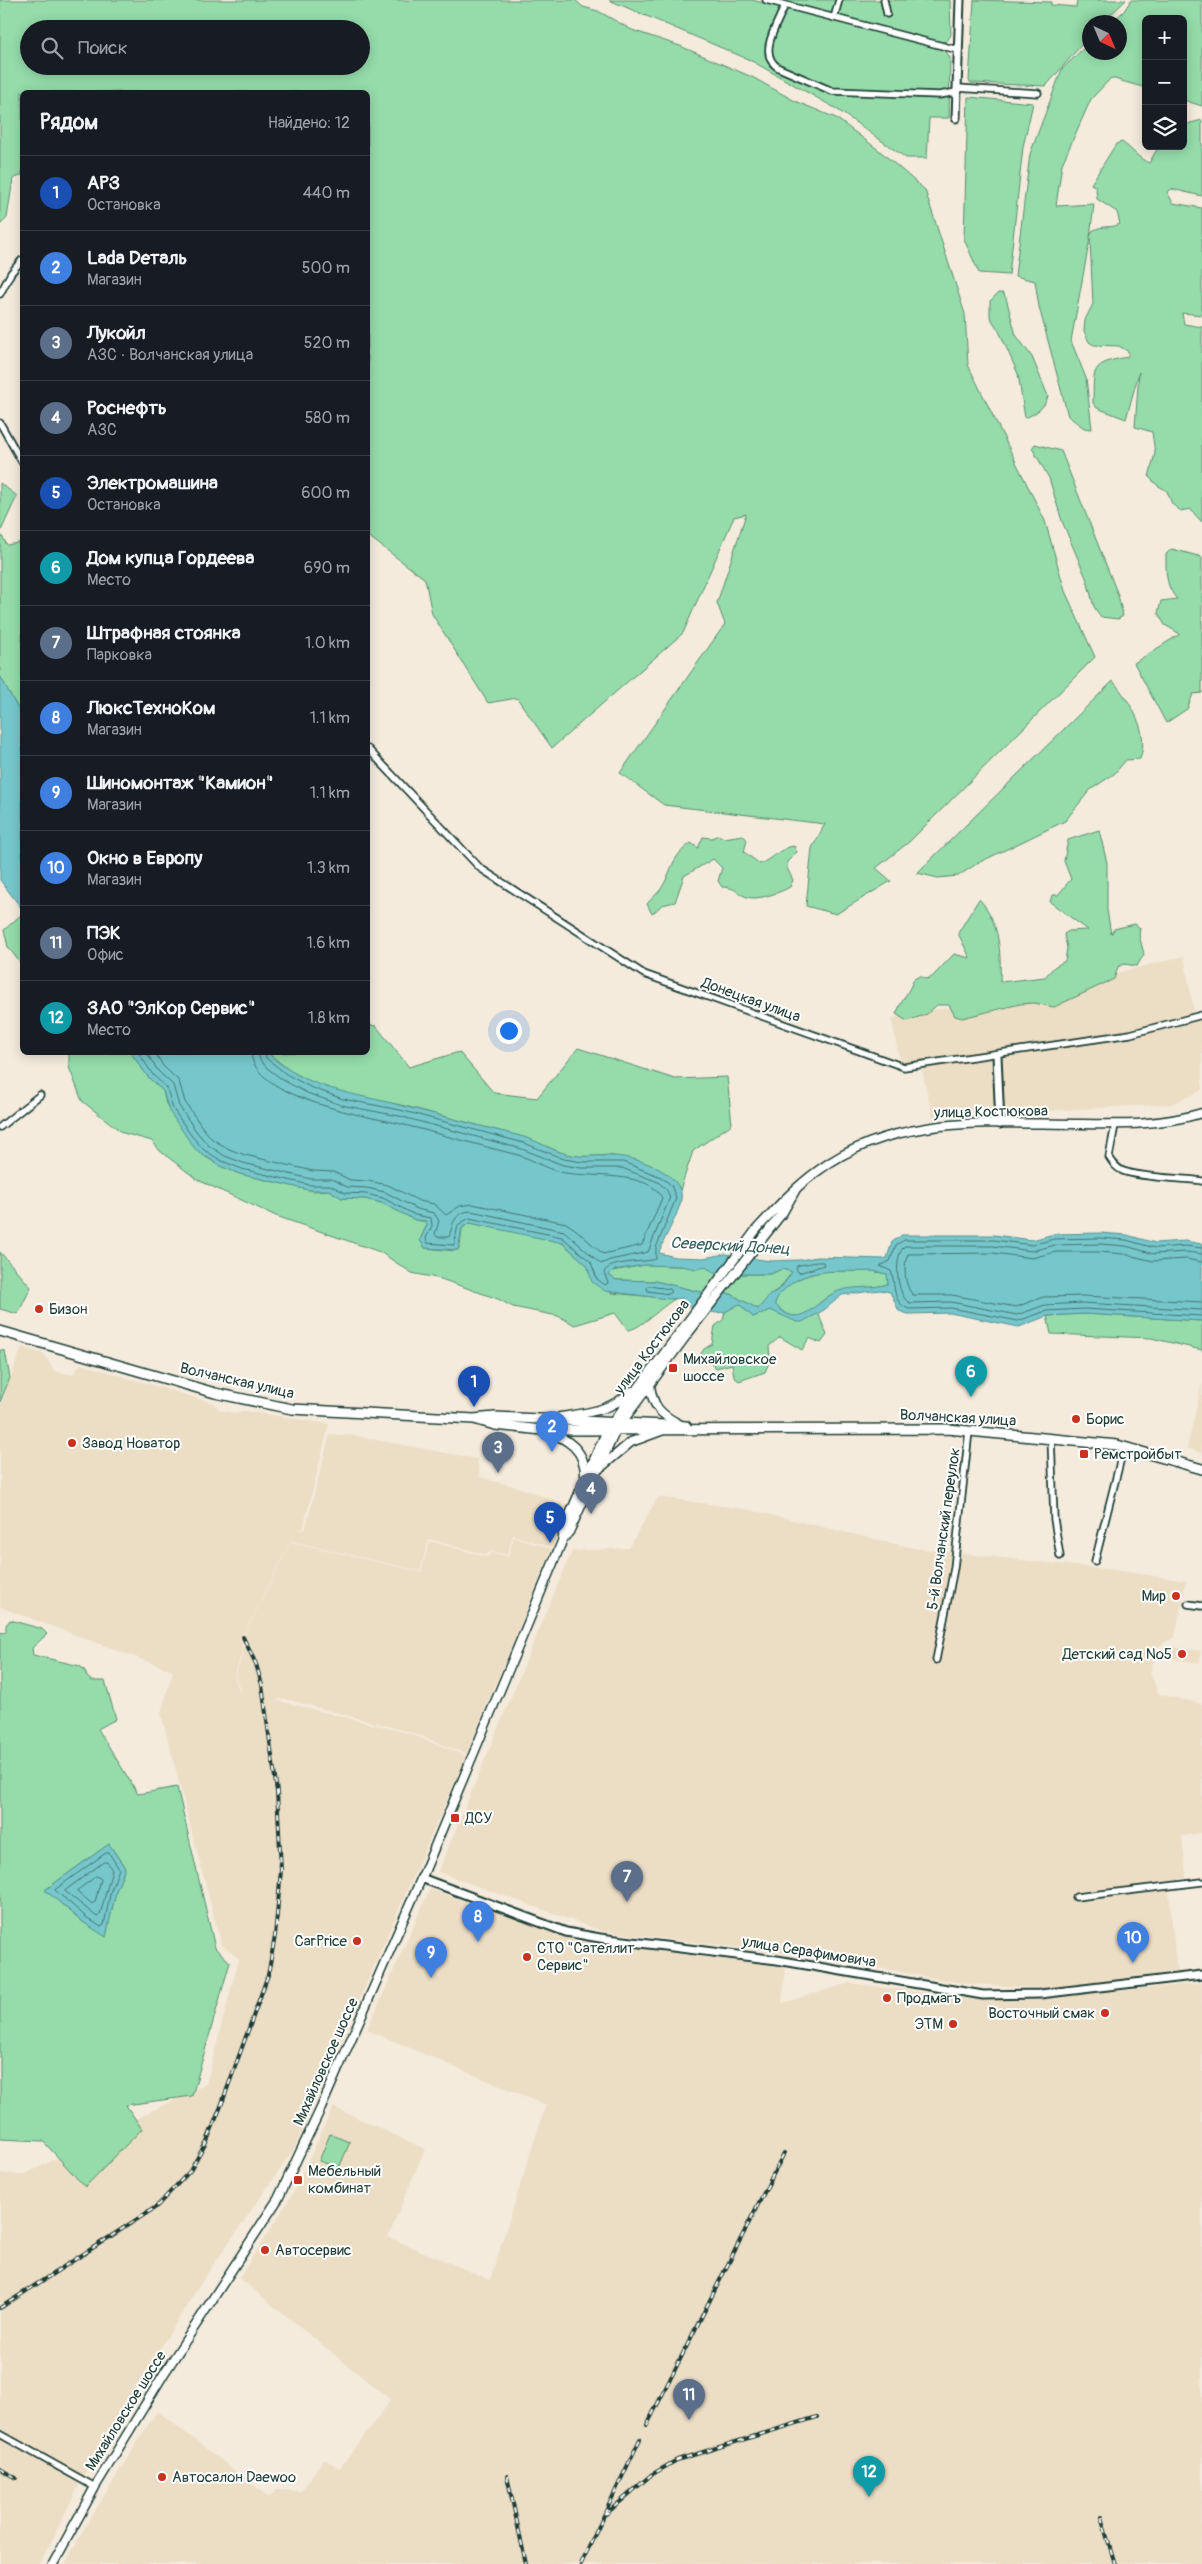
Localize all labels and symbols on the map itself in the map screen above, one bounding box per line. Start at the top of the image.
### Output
north arrow [1082,15,1127,60]
street label: Донецкая улица [698,973,803,1027]
your location [496,1018,522,1044]
street label: улица Костюкова [933,1102,1048,1123]
water label: Северский Донец [670,1233,790,1259]
street label: улица Костюкова [610,1296,694,1399]
place label: Бизон [49,1300,87,1319]
marker: Бизон [33,1303,45,1315]
place label: Михайловское шоссе [683,1350,777,1386]
pin: 6 [955,1356,987,1397]
street label: Волчанская улица [178,1359,296,1403]
marker: Михайловское шоссе [667,1362,679,1374]
pin: 1 [458,1366,490,1407]
street label: Волчанская улица [899,1405,1017,1431]
place label: Борис [1086,1410,1125,1429]
pin: 2 [536,1411,568,1452]
marker: Борис [1070,1413,1082,1425]
pin: 3 [482,1432,514,1473]
place label: Завод Новатор [82,1434,180,1453]
marker: Завод Новатор [66,1437,78,1449]
place label: Ремстройбыт [1094,1445,1182,1464]
street label: 5-й Волчанский переулок [923,1446,965,1611]
marker: Ремстройбыт [1078,1448,1090,1460]
pin: 4 [575,1473,607,1514]
pin: 5 [534,1502,566,1543]
place label: Мир [1141,1587,1166,1606]
marker: Мир [1170,1590,1182,1602]
place label: Детский сад №5 [1061,1645,1172,1664]
marker: Детский сад №5 [1176,1648,1188,1660]
place label: ДСУ [464,1809,492,1828]
marker: ДСУ [449,1812,461,1824]
pin: 7 [611,1861,643,1902]
pin: 8 [462,1901,494,1942]
pin: 10 [1117,1922,1149,1963]
place label: CarPrice [294,1932,348,1951]
street label: улица Серафимовича [740,1932,877,1972]
marker: CarPrice [351,1935,363,1947]
pin: 9 [415,1937,447,1978]
place label: СТО "Сателлит Сервис" [537,1939,635,1975]
marker: СТО "Сателлит Сервис" [521,1951,533,1963]
place label: Продмагъ [897,1989,961,2008]
marker: Продмагъ [881,1992,893,2004]
street label: Михайловское шоссе [289,1995,363,2129]
place label: Восточный смак [988,2004,1095,2023]
marker: Восточный смак [1099,2007,1111,2019]
place label: ЭТМ [915,2015,943,2034]
marker: ЭТМ [947,2018,959,2030]
place label: Мебельный комбинат [308,2162,381,2198]
marker: Мебельный комбинат [292,2174,304,2186]
place label: Автосервис [275,2241,352,2260]
marker: Автосервис [259,2244,271,2256]
street label: Михайловское шоссе [81,2347,171,2474]
pin: 11 [673,2379,705,2420]
pin: 12 [853,2456,885,2497]
place label: Автосалон Daewoo [172,2468,296,2487]
marker: Автосалон Daewoo [156,2471,168,2483]

